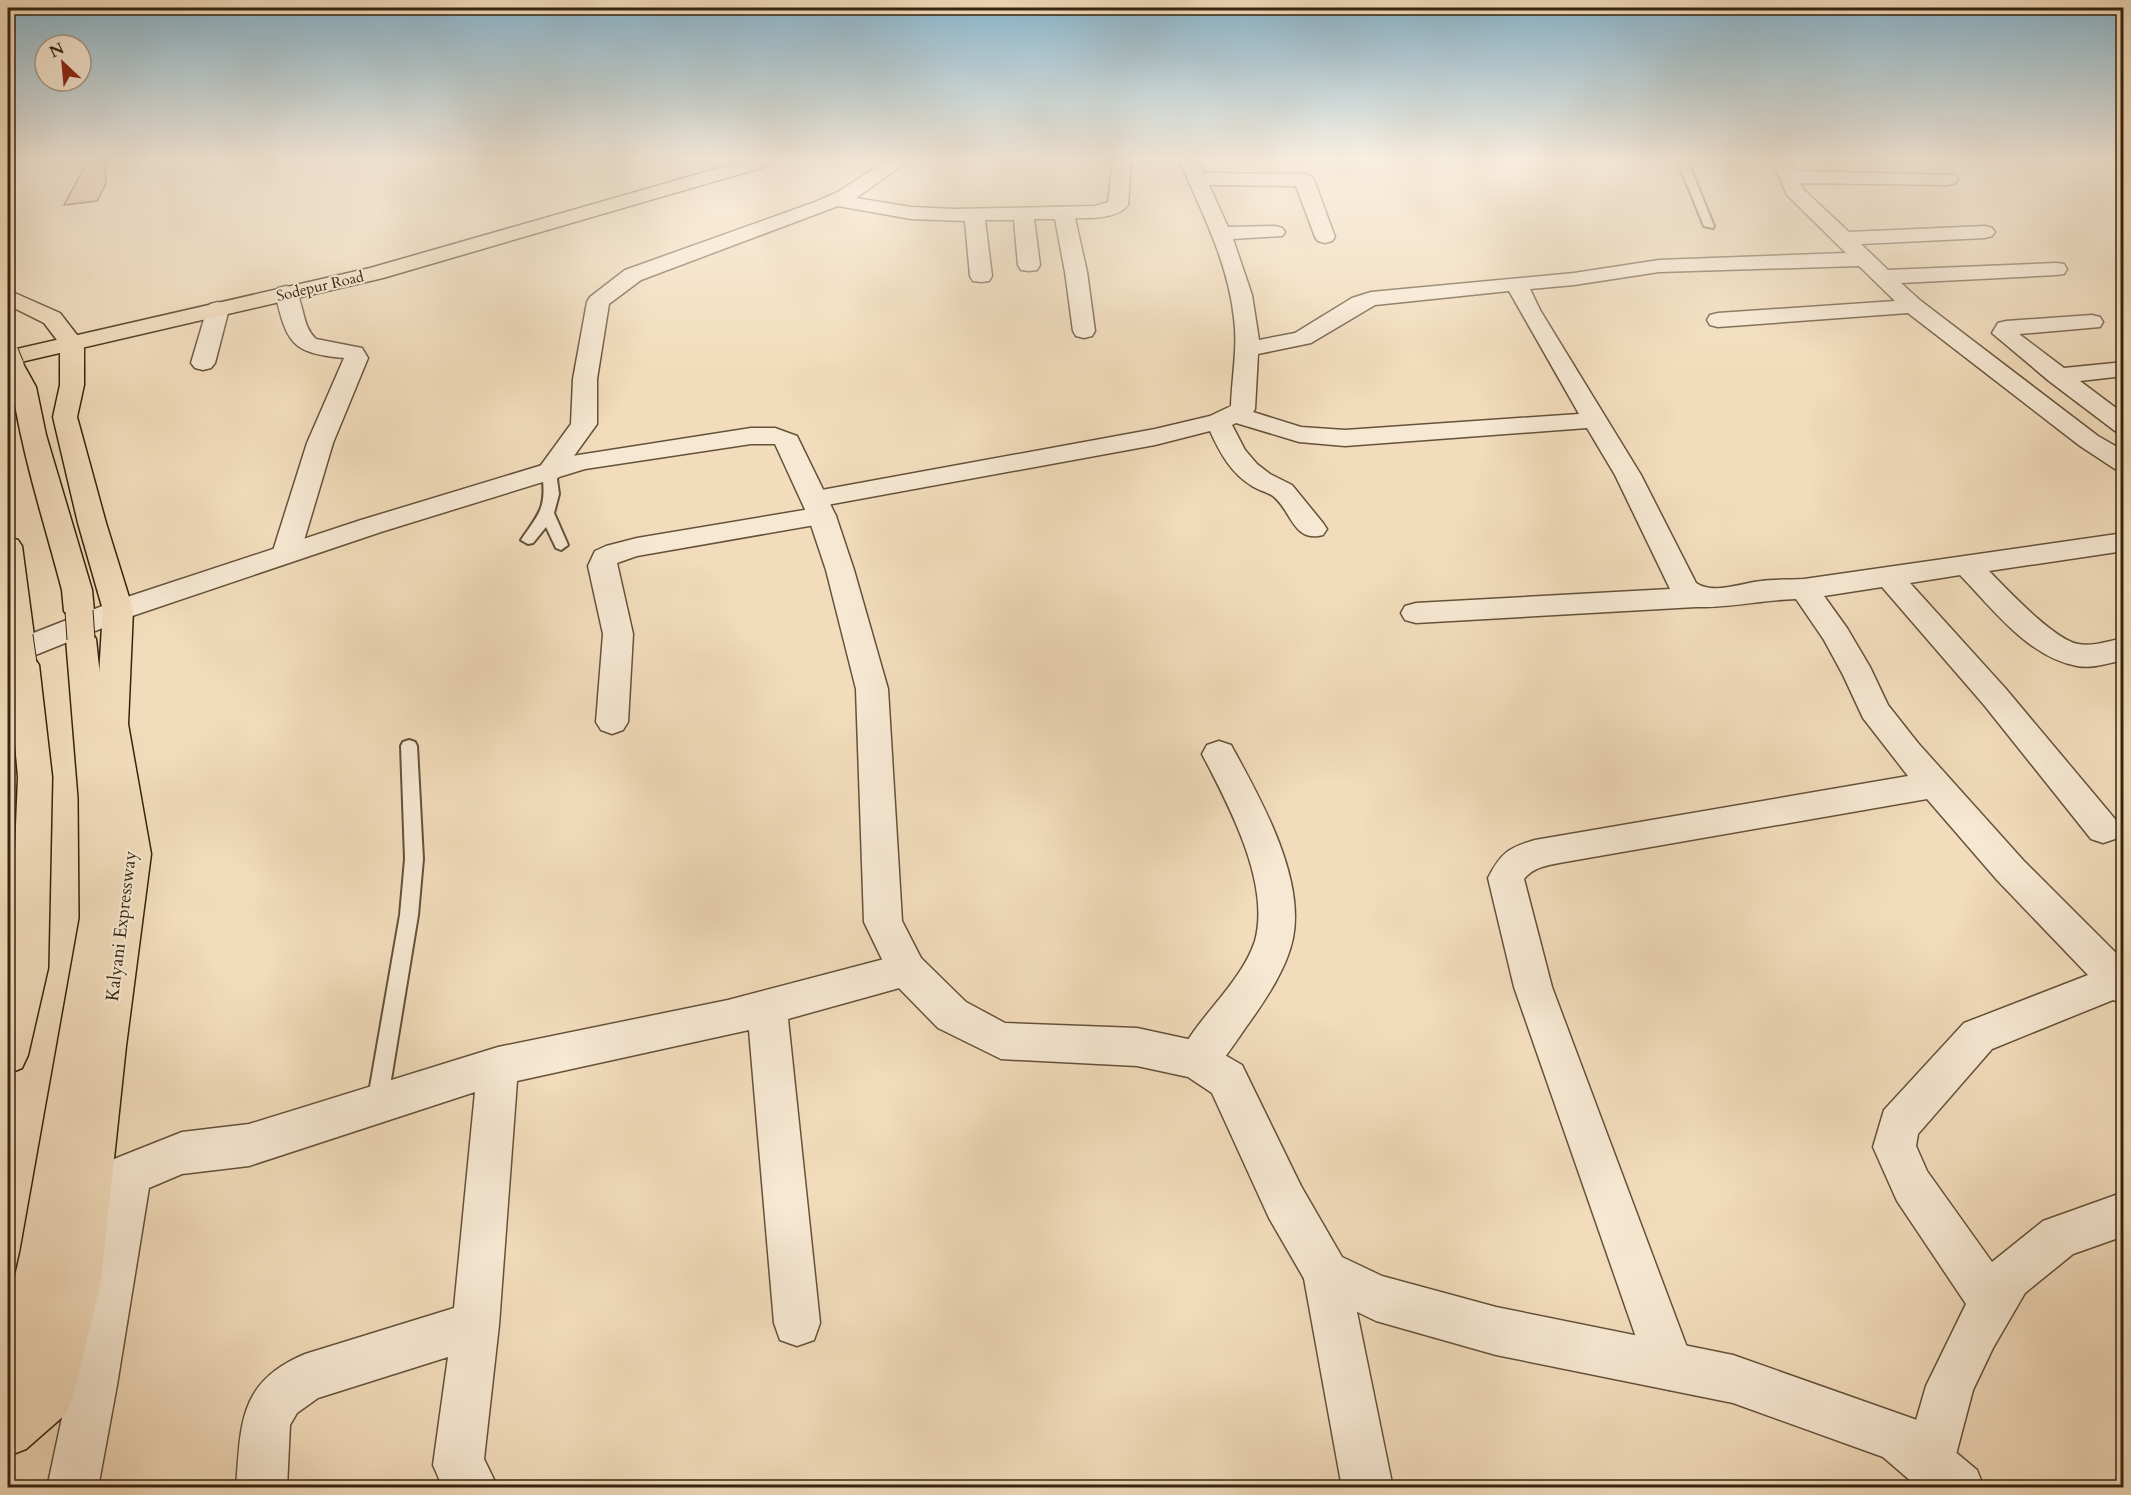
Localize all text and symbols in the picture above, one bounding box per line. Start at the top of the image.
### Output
north arrow [33,33,93,93]
text: N [46,37,68,63]
street label: Sodepur Road [274,266,366,306]
street label: Kalyani Expressway [100,849,143,1003]

